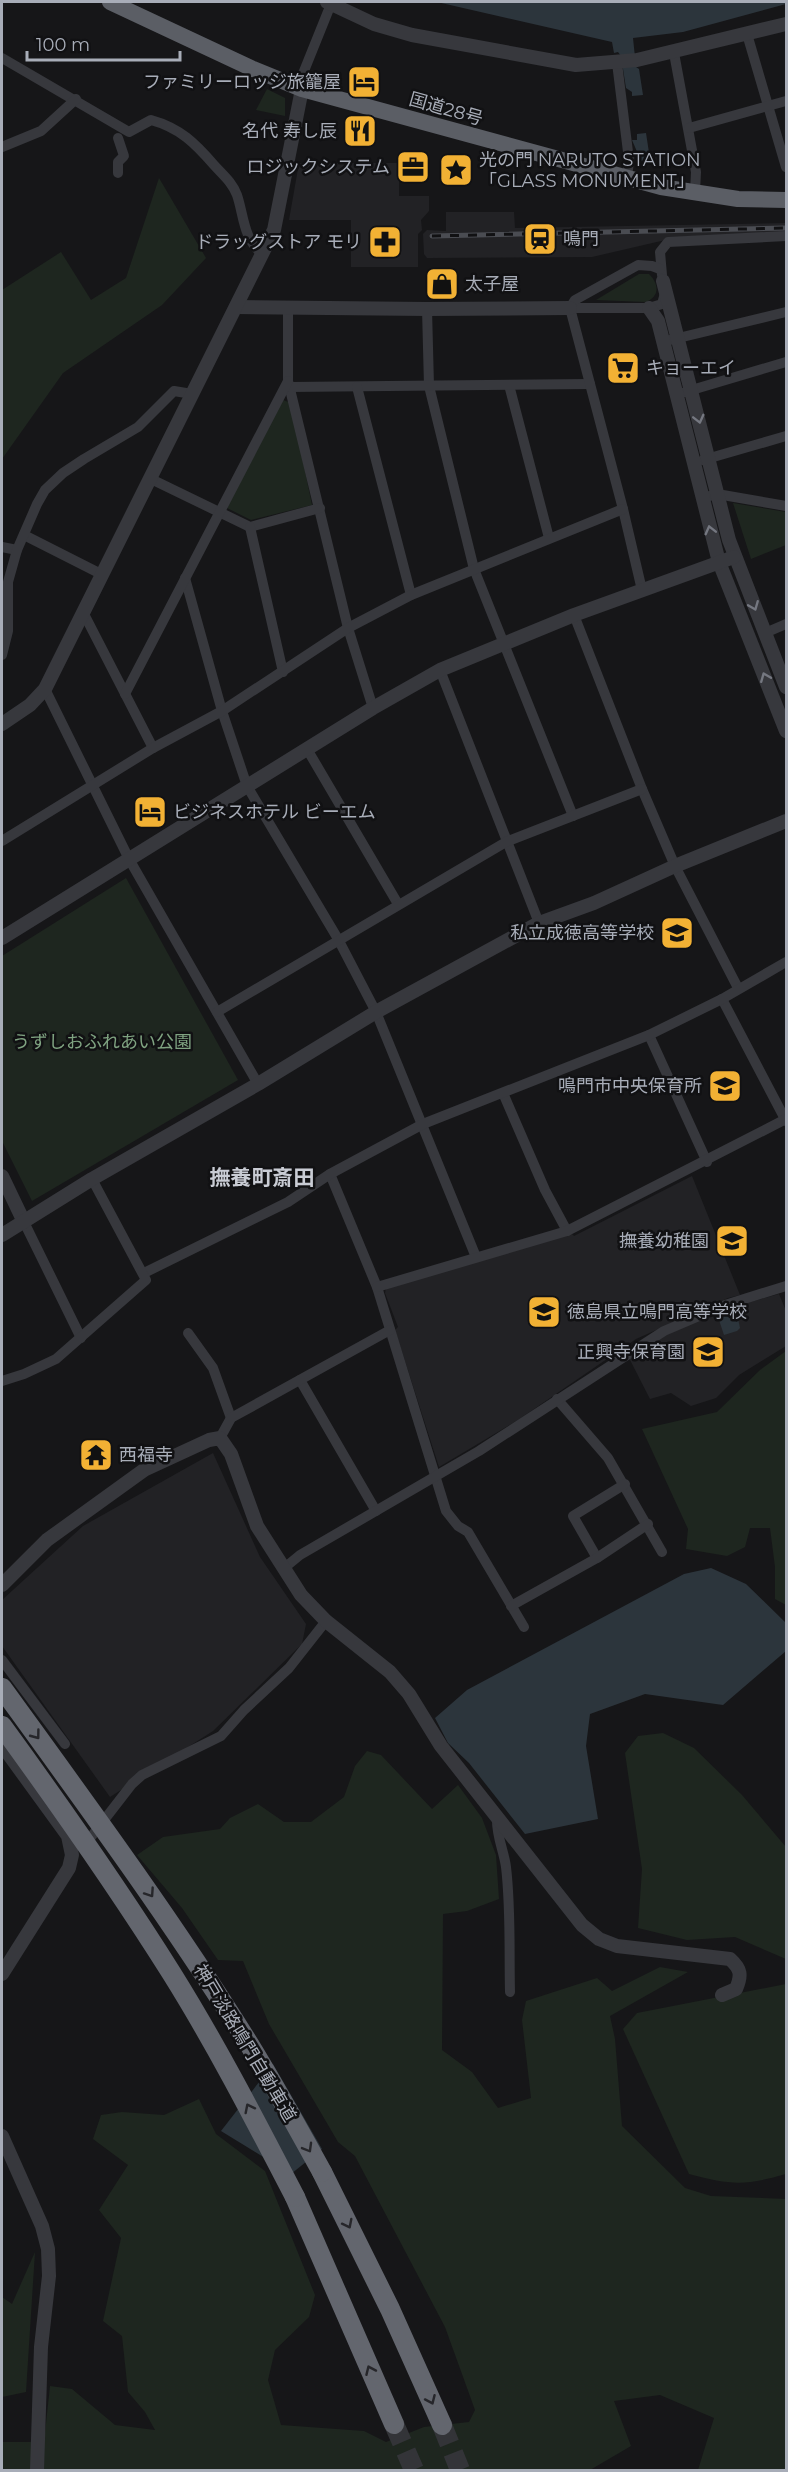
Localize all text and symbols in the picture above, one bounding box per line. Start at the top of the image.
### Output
scale bar [27,24,180,62]
text: 100 m [36,34,90,56]
hotel icon: ファミリーロッジ旅籠屋 [346,64,382,100]
place label: ファミリーロッジ旅籠屋 [143,71,341,93]
street label: 国道28号 [407,88,485,130]
restaurant icon: 名代 寿し辰 [342,113,378,149]
place label: 名代 寿し辰 [242,120,337,142]
office icon: ロジックシステム [395,149,431,185]
place label: 光の門 NARUTO STATION 「GLASS MONUMENT」 [479,149,701,192]
place icon: 光の門 NARUTO STATION 「GLASS MONUMENT」 [438,152,474,188]
place label: ロジックシステム [247,156,390,178]
station icon: 鳴門 [522,221,558,257]
pharmacy icon: ドラッグストア モリ [367,224,403,260]
place label: 鳴門 [563,228,599,250]
place label: ドラッグストア モリ [195,231,362,253]
shop icon: 太子屋 [424,266,460,302]
place label: 太子屋 [465,273,519,295]
supermarket icon: キョーエイ [605,350,641,386]
place label: キョーエイ [646,357,736,379]
one-way arrow [691,414,704,424]
one-way arrow [705,525,718,535]
one-way arrow [747,600,759,611]
one-way arrow [760,672,772,683]
hotel icon: ビジネスホテル ビーエム [132,794,168,830]
place label: ビジネスホテル ビーエム [173,801,376,823]
school or university icon: 私立成徳高等学校 [659,915,695,951]
place label: 私立成徳高等学校 [510,922,654,944]
park label: うずしおふれあい公園 [12,1031,192,1053]
school or university icon: 鳴門市中央保育所 [707,1068,743,1104]
place label: 鳴門市中央保育所 [558,1075,702,1097]
district label: 撫養町斎田 [210,1165,315,1190]
school or university icon: 撫養幼稚園 [714,1223,750,1259]
place label: 撫養幼稚園 [619,1230,709,1252]
school or university icon: 徳島県立鳴門高等学校 [526,1294,562,1330]
place label: 徳島県立鳴門高等学校 [567,1301,747,1323]
school or university icon: 正興寺保育園 [690,1334,726,1370]
place label: 正興寺保育園 [577,1341,685,1363]
temple icon: 西福寺 [78,1437,114,1473]
place label: 西福寺 [119,1444,173,1466]
one-way arrow [29,1729,40,1740]
one-way arrow [143,1887,154,1898]
street label: 神戸淡路鳴門自動車道 [189,1960,301,2126]
one-way arrow [244,2103,256,2114]
one-way arrow [301,2142,312,2152]
one-way arrow [340,2218,352,2229]
one-way arrow [366,2365,378,2376]
one-way arrow [424,2394,436,2405]

